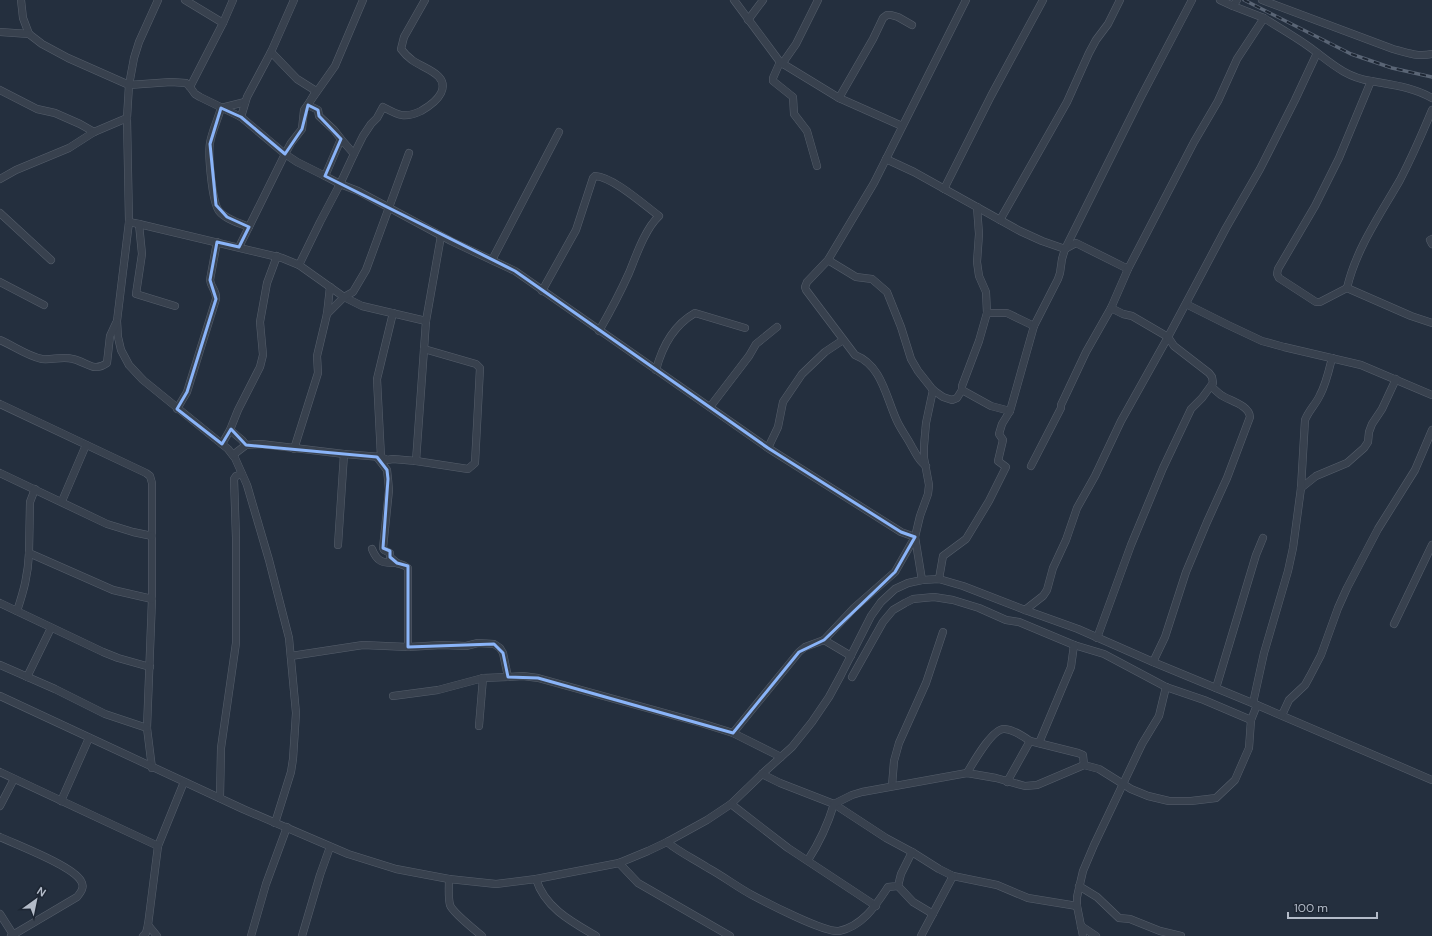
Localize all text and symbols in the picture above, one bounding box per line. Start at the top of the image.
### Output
north arrow [16,880,56,920]
text: N [34,884,49,900]
scale bar [1288,894,1377,920]
text: 100 m [1294,900,1328,916]

